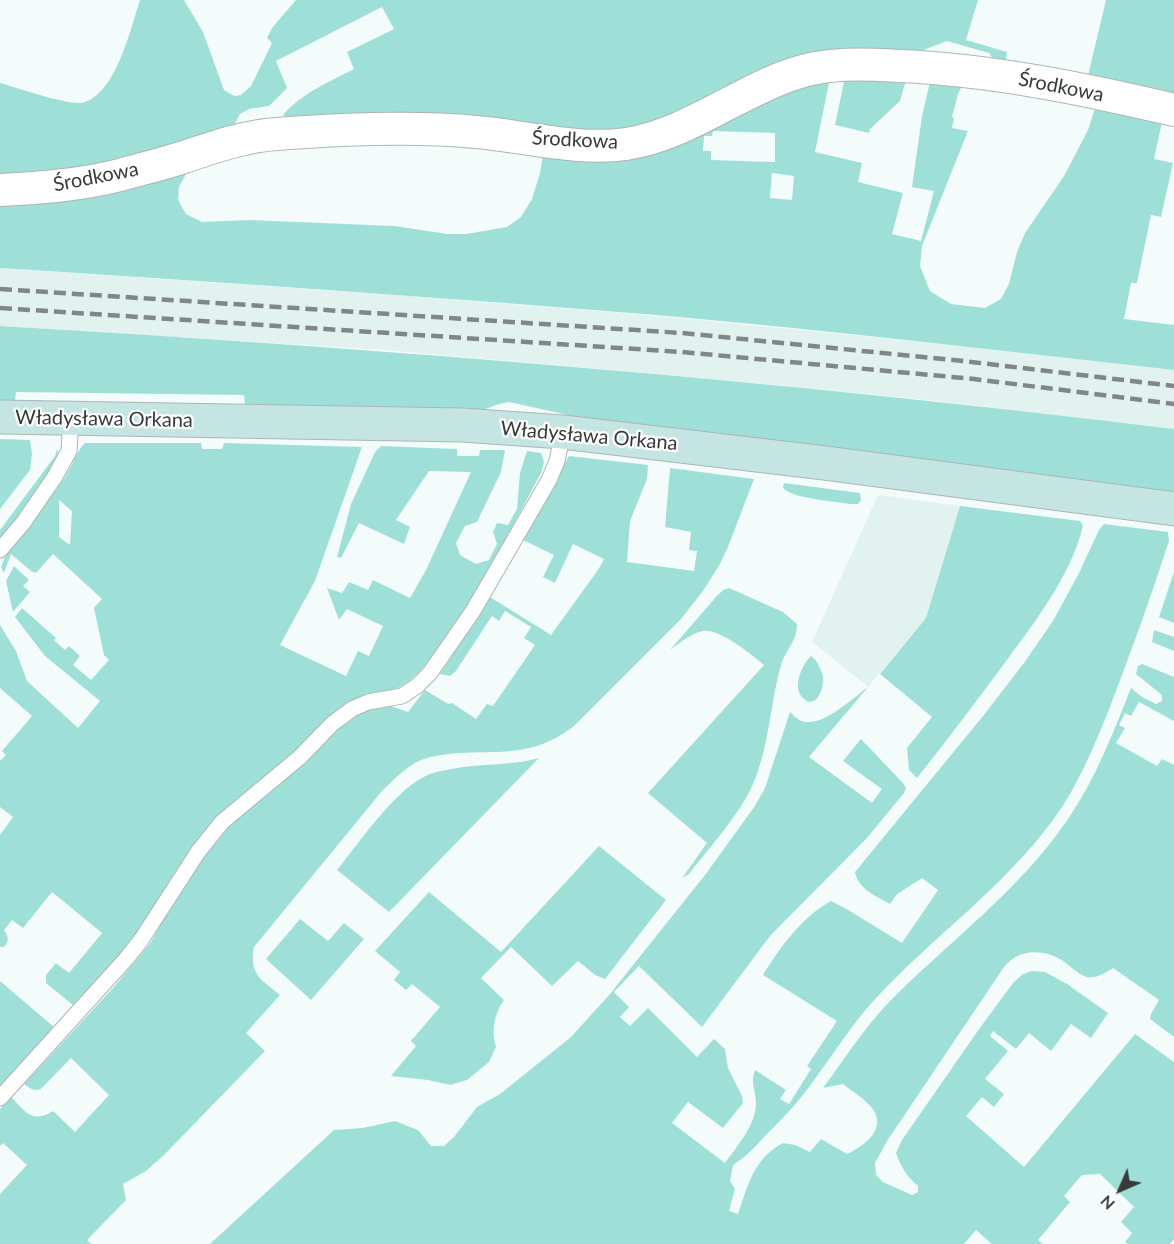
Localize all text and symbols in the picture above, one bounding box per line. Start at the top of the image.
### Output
street label: Środkowa [1016,67,1106,107]
street label: Środkowa [531,126,619,154]
street label: Środkowa [51,157,141,197]
street label: Władysława Orkana [15,405,193,433]
street label: Władysława Orkana [499,416,679,456]
north arrow [1090,1160,1150,1220]
text: N [1096,1192,1118,1214]

